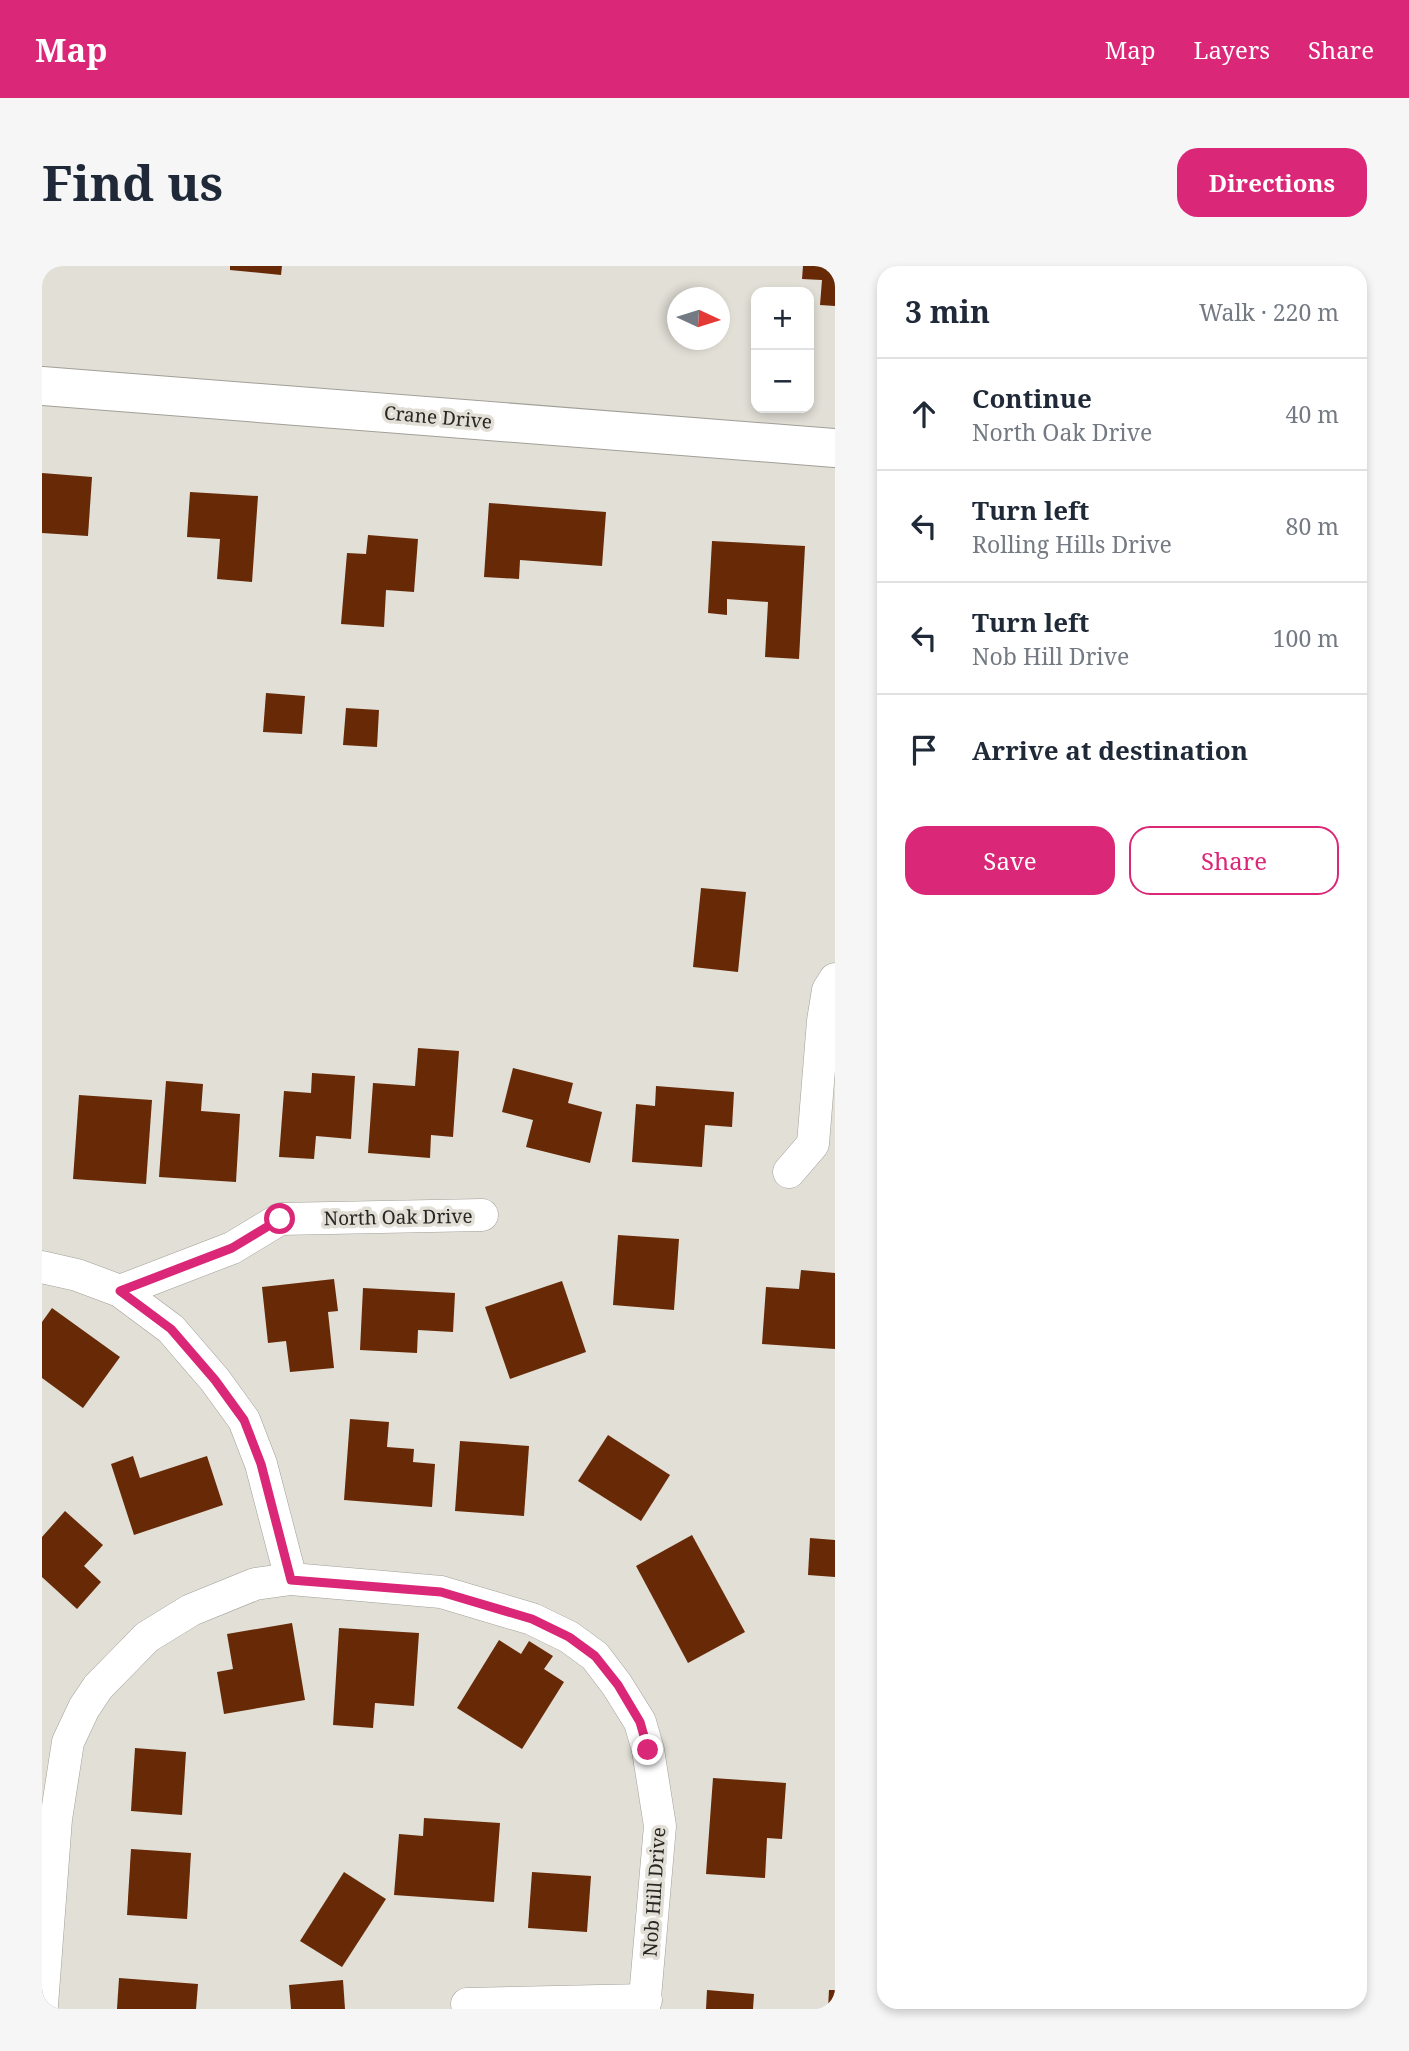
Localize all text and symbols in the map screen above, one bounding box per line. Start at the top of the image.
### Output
text: Map [35,27,108,72]
text: Map [1105,33,1156,66]
text: Layers [1194,33,1270,66]
text: Share [1308,33,1374,66]
button: Directions [1177,148,1367,217]
text: Find us [42,149,223,215]
north arrow [667,287,730,350]
map controls [751,287,814,413]
button: + [751,287,814,350]
text: 3 min [905,291,990,332]
text: Walk · 220 m [1199,296,1339,328]
button: − [751,350,814,413]
text: Continue [972,380,1092,416]
icon: ahead [905,395,943,433]
text: 40 m [1286,398,1339,430]
street label: Crane Drive [383,399,493,435]
text: North Oak Drive [972,416,1152,448]
text: Turn left [972,492,1089,528]
icon: left [905,507,943,545]
text: 80 m [1286,510,1339,542]
text: Rolling Hills Drive [972,528,1172,560]
text: Turn left [972,604,1089,640]
icon: left [905,619,943,657]
text: 100 m [1273,622,1339,654]
text: Nob Hill Drive [972,640,1129,672]
icon: arrive [905,731,943,769]
text: Arrive at destination [972,732,1248,768]
button: Save [905,826,1115,895]
button: Share [1129,826,1339,895]
route start [264,1203,295,1234]
street label: North Oak Drive [323,1203,473,1231]
route end [632,1734,663,1765]
street label: Nob Hill Drive [636,1826,672,1958]

